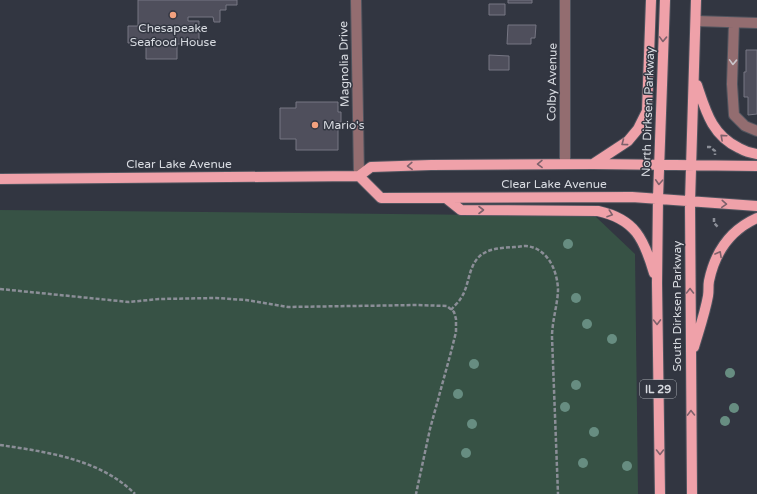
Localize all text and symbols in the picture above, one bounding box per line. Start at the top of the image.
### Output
marker: Chesapeake Seafood House [168,10,178,20]
place label: Chesapeake Seafood House [130,21,216,49]
street label: Magnolia Drive [336,21,352,107]
one-way arrow [659,36,668,42]
street label: Colby Avenue [544,42,560,121]
street label: North Dirksen Parkway [639,46,657,177]
one-way arrow [729,59,737,65]
place label: Mario's [323,118,365,132]
marker: Mario's [310,120,320,130]
one-way arrow [720,134,728,142]
one-way arrow [621,138,628,146]
street label: Clear Lake Avenue [126,157,232,171]
one-way arrow [537,160,543,168]
one-way arrow [407,162,413,170]
street label: Clear Lake Avenue [501,177,607,191]
one-way arrow [655,179,663,185]
one-way arrow [721,199,727,208]
one-way arrow [478,206,484,214]
one-way arrow [607,210,614,218]
street label: South Dirksen Parkway [670,240,684,372]
one-way arrow [714,251,722,258]
one-way arrow [686,288,694,294]
one-way arrow [653,319,661,325]
road number: IL 29 [640,380,676,398]
one-way arrow [687,410,695,416]
one-way arrow [656,449,664,455]

